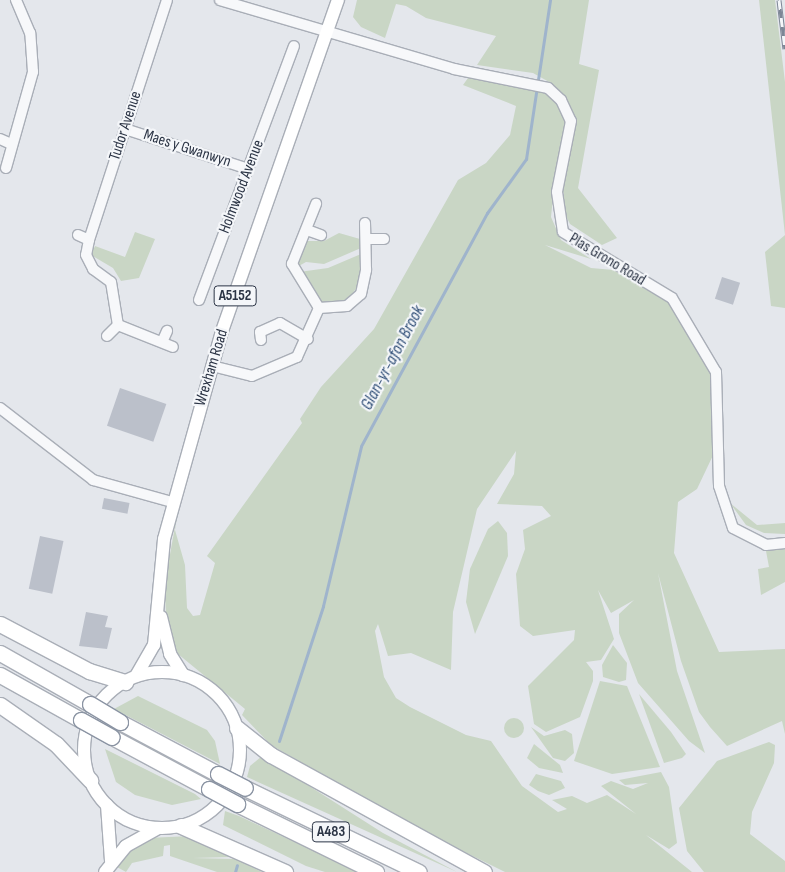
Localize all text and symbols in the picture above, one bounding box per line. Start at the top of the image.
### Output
street label: Tudor Avenue [106,89,146,163]
street label: Maes y Gwanwyn [141,126,233,172]
street label: Holmwood Avenue [215,138,269,236]
street label: Plas Grono Road [565,230,649,290]
road number: A5152 [212,284,258,308]
water label: Glan-yr-afon Brook [356,302,430,414]
street label: Wrexham Road [191,327,233,409]
road number: A483 [311,820,351,844]

